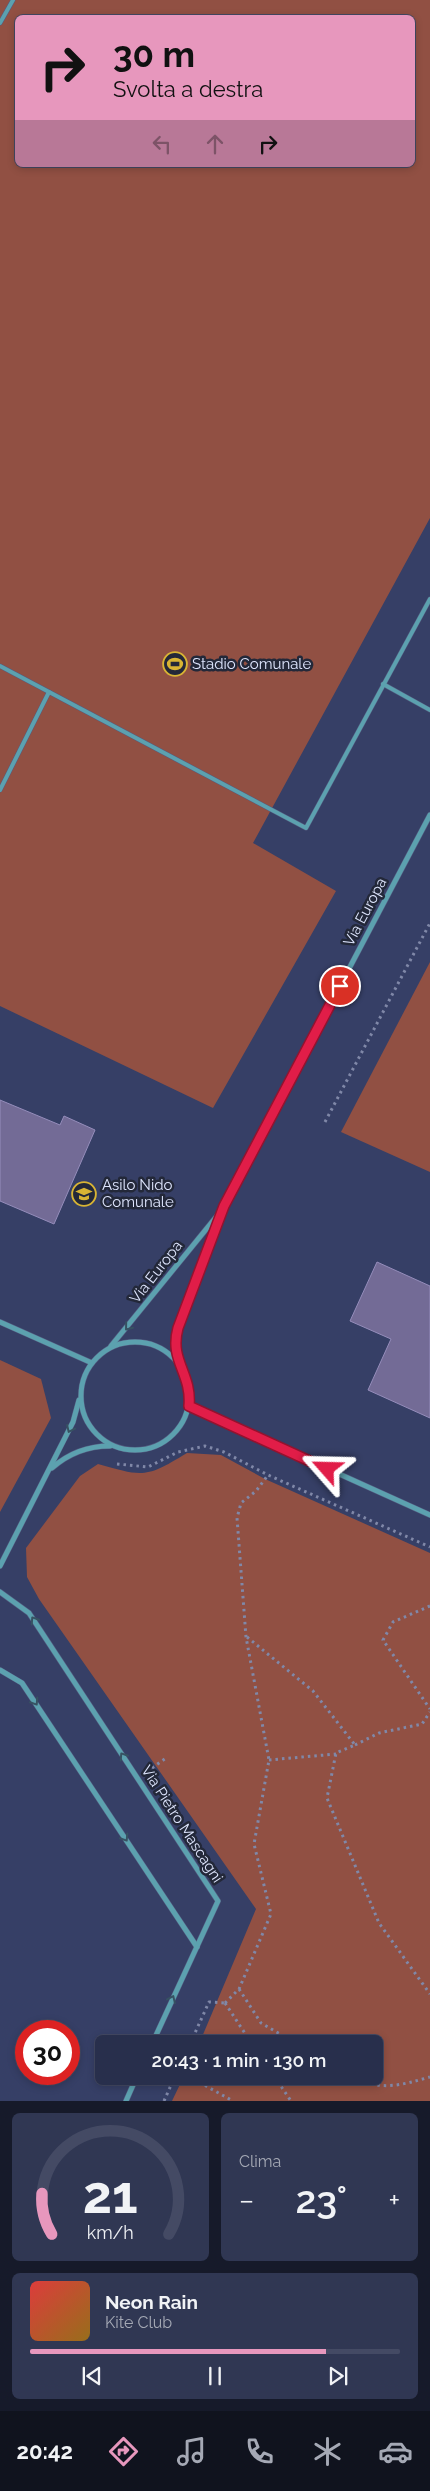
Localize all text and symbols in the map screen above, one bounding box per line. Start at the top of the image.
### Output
text: 30 m [113,34,195,75]
icon: right [30,35,95,100]
text: Svolta a destra [113,76,263,102]
icon: left [148,130,176,158]
icon: ahead [201,130,229,158]
icon: right [254,130,282,158]
sports icon: Stadio Comunale [162,651,188,677]
place label: Stadio Comunale [192,655,311,673]
street label: Via Europa [340,875,390,949]
pin [319,965,361,1007]
icon: arrive [326,972,354,1000]
place label: Asilo Nido Comunale [102,1176,174,1211]
school or university icon: Asilo Nido Comunale [71,1181,97,1207]
street label: Via Europa [126,1237,186,1307]
one-way arrow [125,1321,134,1330]
one-way arrow [66,1423,76,1432]
position arrow [300,1442,352,1494]
one-way arrow [31,1616,40,1626]
one-way arrow [29,1696,38,1706]
one-way arrow [120,1752,129,1762]
street label: Via Pietro Mascagni [137,1762,227,1886]
one-way arrow [119,1832,128,1841]
one-way arrow [166,1995,176,2004]
speed limit sign: 30 [15,2020,80,2085]
text: 20:43 · 1 min · 130 m [152,2049,326,2071]
text: Clima [239,2152,281,2171]
text: 21 [83,2164,138,2225]
text: 23° [295,2177,347,2222]
text: − [239,2184,254,2217]
text: + [388,2184,400,2217]
text: km/h [87,2222,134,2243]
text: Neon Rain [105,2291,198,2313]
text: Kite Club [105,2313,172,2332]
icon: previous [78,2362,106,2390]
icon: pause [201,2362,229,2390]
icon: next [324,2362,352,2390]
icon: directions [106,2434,141,2469]
icon: music [174,2434,209,2469]
icon: phone [242,2434,277,2469]
icon: climate [310,2434,345,2469]
icon: car [378,2434,413,2469]
text: 20:42 [17,2438,73,2464]

